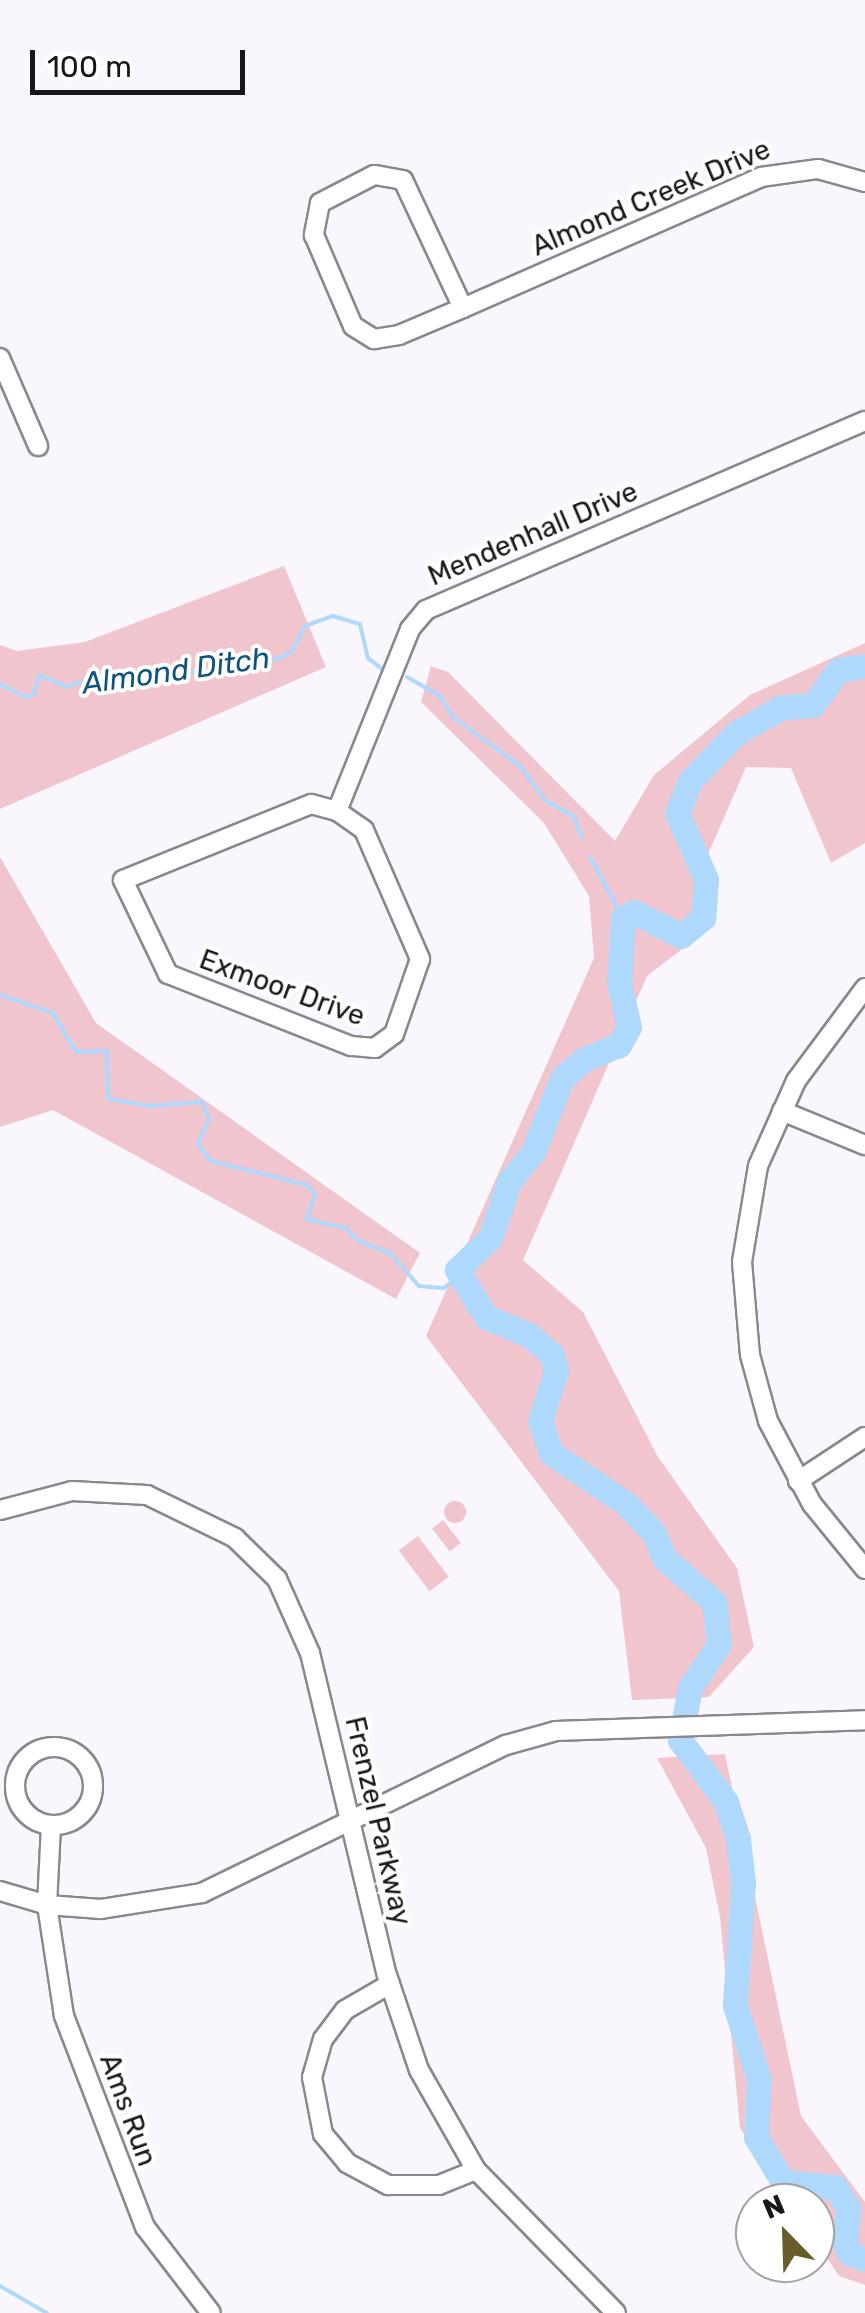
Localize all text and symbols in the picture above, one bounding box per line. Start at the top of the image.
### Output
scale bar [35,30,250,92]
text: 100 m [47,49,132,85]
street label: Almond Creek Drive [527,133,775,263]
street label: Mendenhall Drive [423,475,643,593]
water label: Almond Ditch [80,640,272,702]
street label: Exmoor Drive [195,942,369,1034]
street label: Frenzel Parkway [338,1713,418,1929]
street label: Ams Run [92,2049,164,2171]
north arrow [735,2183,835,2283]
text: N [758,2188,790,2226]

